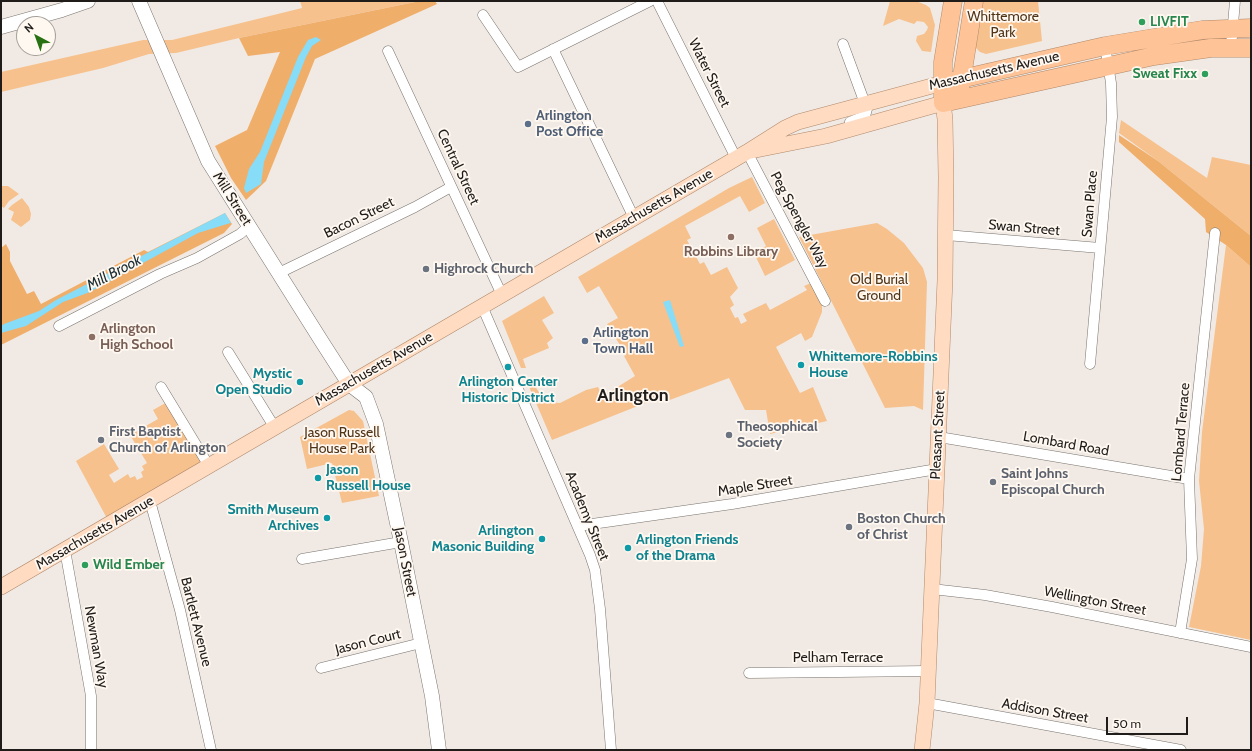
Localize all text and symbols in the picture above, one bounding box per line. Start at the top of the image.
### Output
park label: Whittemore Park [967,9,1039,42]
place label: LIVFIT [1150,14,1189,30]
north arrow [16,16,56,56]
marker: LIVFIT [1137,17,1147,27]
text: N [21,20,36,36]
street label: Water Street [685,36,733,110]
street label: Massachusetts Avenue [927,48,1061,94]
place label: Sweat Fixx [1133,66,1197,82]
marker: Sweat Fixx [1200,69,1210,79]
place label: Arlington Post Office [536,108,603,140]
marker: Arlington Post Office [523,119,533,129]
street label: Central Street [433,127,483,207]
street label: Massachusetts Avenue [592,165,716,247]
street label: Mill Street [209,169,255,229]
street label: Peg Spengler Way [766,169,832,271]
street label: Swan Place [1079,170,1101,238]
street label: Bacon Street [321,194,397,242]
street label: Swan Street [988,217,1060,239]
marker: Robbins Library [726,232,736,242]
place label: Robbins Library [684,244,778,260]
water label: Mill Brook [84,251,144,295]
place label: Highrock Church [434,261,533,277]
marker: Highrock Church [421,264,431,274]
park label: Old Burial Ground [850,272,908,304]
place label: Arlington High School [100,321,173,354]
place label: Arlington Town Hall [593,325,653,358]
street label: Massachusetts Avenue [312,328,436,410]
marker: Arlington High School [87,332,97,342]
marker: Arlington Town Hall [580,336,590,346]
place label: Whittemore-Robbins House [809,349,938,382]
marker: Whittemore-Robbins House [796,360,806,370]
marker: Arlington Center Historic District [503,362,513,372]
place label: Mystic Open Studio [216,366,292,398]
place label: Arlington Center Historic District [459,374,557,406]
marker: Mystic Open Studio [295,377,305,387]
street label: Lombard Terrace [1168,382,1194,482]
district label: Arlington [597,385,669,407]
street label: Pleasant Street [927,390,949,480]
place label: Theosophical Society [737,419,818,452]
place label: First Baptist Church of Arlington [109,424,226,456]
park label: Jason Russell House Park [304,425,380,458]
street label: Lombard Road [1022,428,1110,460]
marker: Theosophical Society [724,430,734,440]
marker: First Baptist Church of Arlington [96,435,106,445]
place label: Jason Russell House [326,462,411,494]
place label: Saint Johns Episcopal Church [1001,466,1105,498]
street label: Academy Street [561,469,613,563]
street label: Maple Street [716,472,794,500]
marker: Jason Russell House [313,473,323,483]
marker: Saint Johns Episcopal Church [988,477,998,487]
street label: Massachusetts Avenue [33,492,157,574]
place label: Smith Museum Archives [228,502,319,534]
place label: Boston Church of Christ [857,511,946,544]
marker: Smith Museum Archives [322,513,332,523]
marker: Boston Church of Christ [844,522,854,532]
place label: Arlington Masonic Building [431,523,534,556]
street label: Jason Street [390,526,420,598]
place label: Arlington Friends of the Drama [636,532,739,564]
marker: Arlington Masonic Building [537,534,547,544]
marker: Arlington Friends of the Drama [623,543,633,553]
place label: Wild Ember [93,557,164,573]
marker: Wild Ember [80,560,90,570]
street label: Bartlett Avenue [177,576,215,668]
street label: Wellington Street [1043,583,1147,619]
street label: Newman Way [81,605,111,689]
street label: Jason Court [333,626,403,658]
street label: Pelham Terrace [793,650,883,666]
street label: Addison Street [1000,695,1090,727]
scale bar [1108,709,1190,735]
text: 50 m [1113,716,1141,731]

